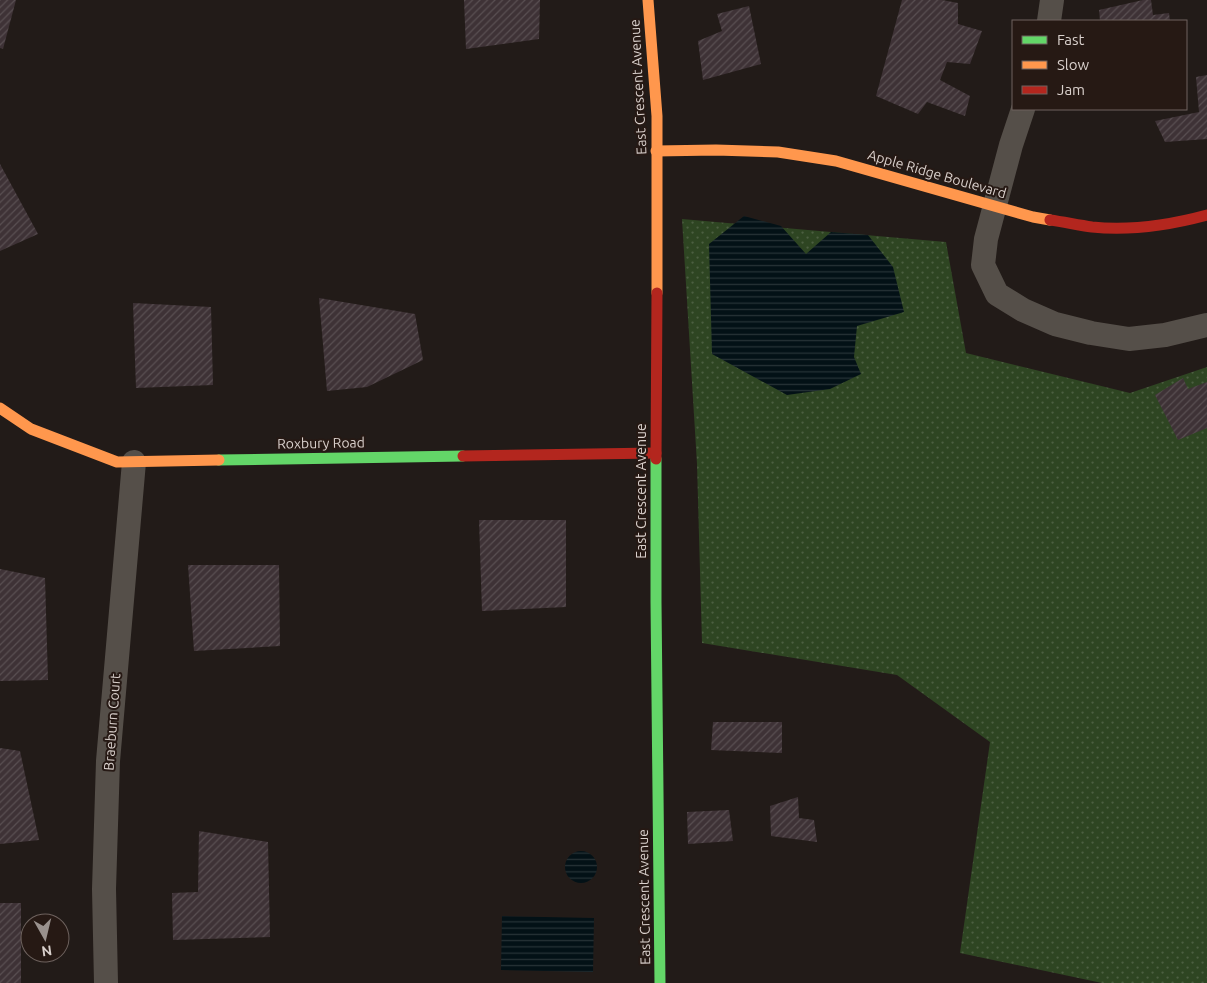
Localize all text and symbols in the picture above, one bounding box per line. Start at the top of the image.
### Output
street label: East Crescent Avenue [626,19,650,155]
legend [1012,20,1187,110]
text: Fast [1057,31,1085,48]
text: Slow [1057,56,1090,73]
text: Jam [1057,81,1085,98]
street label: Apple Ridge Boulevard [866,147,1008,201]
street label: East Crescent Avenue [633,423,649,559]
street label: Roxbury Road [277,434,365,452]
street label: Braeburn Court [101,672,123,771]
street label: East Crescent Avenue [635,829,653,965]
north arrow [20,913,70,963]
text: N [41,942,53,960]

